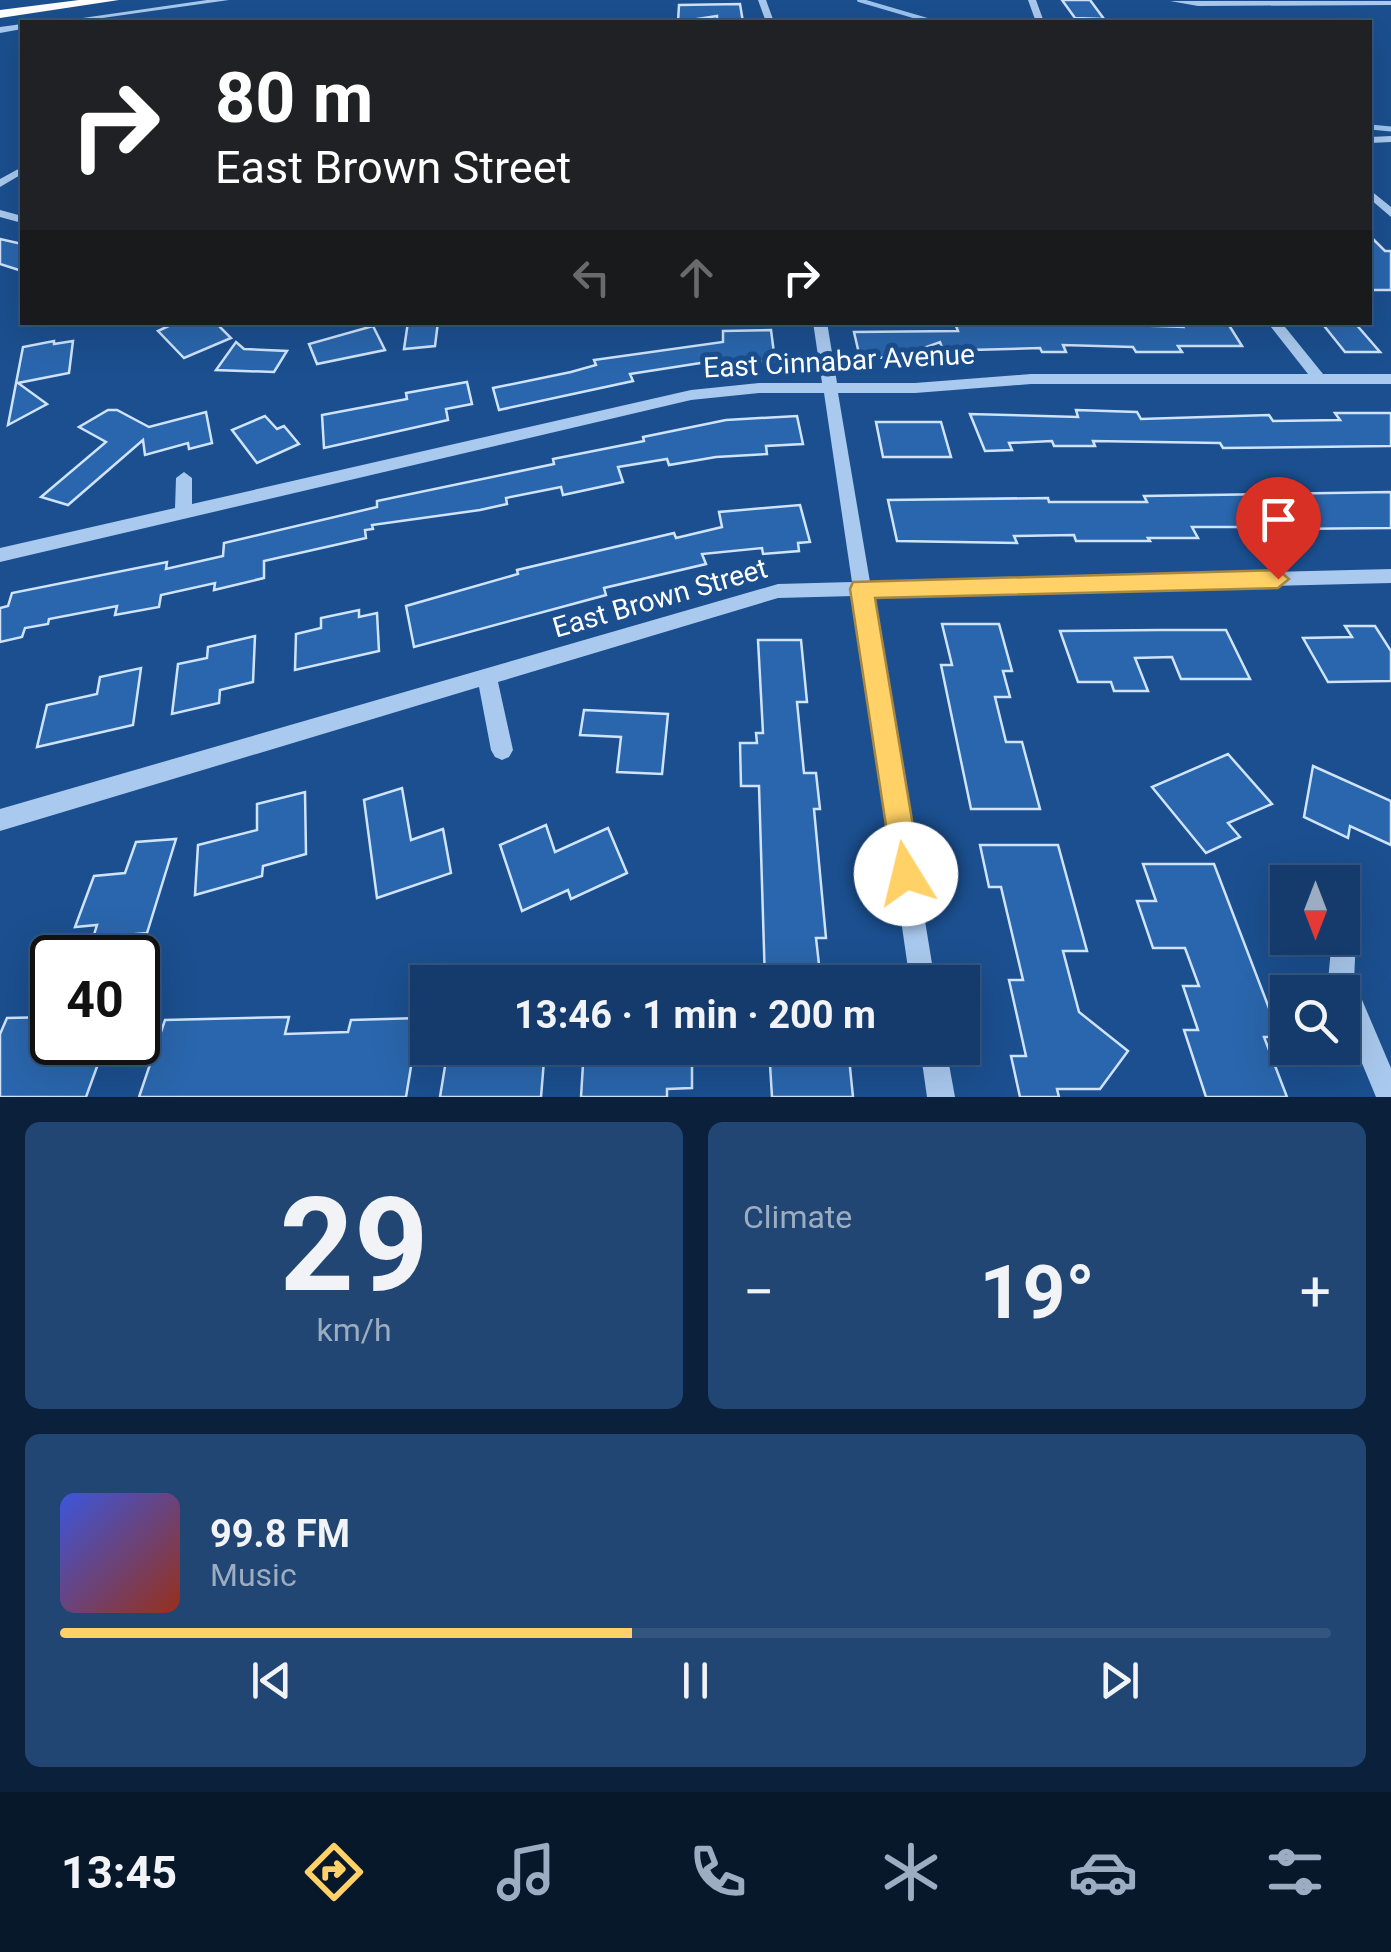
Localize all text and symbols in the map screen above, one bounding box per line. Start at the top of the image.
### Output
text: 80 m [215,57,373,139]
icon: right [50,60,180,190]
text: East Brown Street [215,141,571,194]
icon: left [564,250,619,305]
icon: ahead [669,250,724,305]
icon: right [774,250,829,305]
street label: East Cinnabar Avenue [702,337,976,385]
pin [1236,477,1321,580]
icon: arrive [1251,492,1306,547]
street label: East Brown Street [549,552,771,644]
position arrow [854,822,958,926]
north arrow [1270,865,1360,955]
map controls [1270,865,1360,1065]
speed limit sign: 40 [30,935,160,1065]
button: search [1270,975,1360,1065]
text: 13:46 · 1 min · 200 m [514,993,876,1037]
text: 29 [279,1169,429,1322]
text: Climate [743,1198,852,1236]
text: 19° [979,1248,1095,1336]
text: − [743,1260,774,1324]
text: + [1300,1260,1331,1324]
text: km/h [316,1311,392,1349]
text: 99.8 FM [210,1512,350,1556]
text: Music [210,1556,297,1594]
icon: previous [244,1653,299,1708]
icon: pause [668,1653,723,1708]
icon: next [1092,1653,1147,1708]
icon: directions [299,1837,369,1907]
icon: music [491,1837,561,1907]
icon: phone [683,1837,753,1907]
icon: climate [876,1837,946,1907]
icon: car [1068,1837,1138,1907]
icon: filters [1260,1837,1330,1907]
text: 13:45 [61,1846,177,1899]

